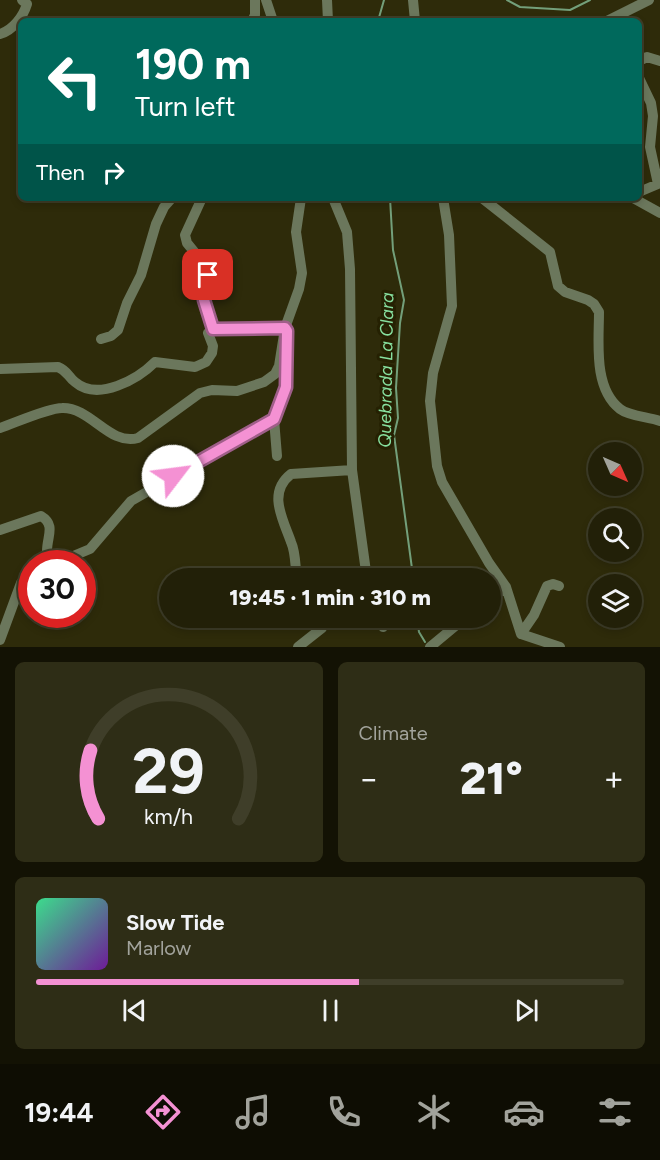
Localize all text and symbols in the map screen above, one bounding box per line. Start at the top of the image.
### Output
text: 190 m [135,39,251,90]
icon: left [36,42,114,120]
text: Turn left [135,90,235,123]
icon: right [97,156,130,189]
text: Then [36,159,85,186]
pin [182,249,233,300]
icon: arrive [191,258,224,291]
water label: Quebrada La Clara [374,292,398,448]
north arrow [588,442,642,496]
map controls [588,442,642,628]
position arrow [141,444,205,508]
button: search [588,508,642,562]
speed limit sign: 30 [18,550,96,628]
button: layers [588,574,642,628]
text: 19:45 · 1 min · 310 m [229,584,431,611]
text: Climate [359,721,428,745]
text: 29 [133,734,205,809]
text: 21° [460,751,523,805]
text: − [359,759,379,798]
text: + [603,759,624,798]
text: km/h [144,804,193,829]
text: Slow Tide [126,909,225,936]
text: Marlow [126,936,191,960]
icon: previous [118,994,151,1027]
icon: pause [314,994,347,1027]
icon: next [510,994,543,1027]
icon: directions [142,1091,184,1133]
icon: music [232,1091,274,1133]
icon: phone [323,1091,365,1133]
icon: climate [413,1091,455,1133]
icon: car [503,1091,545,1133]
icon: filters [594,1091,636,1133]
text: 19:44 [24,1096,94,1129]

